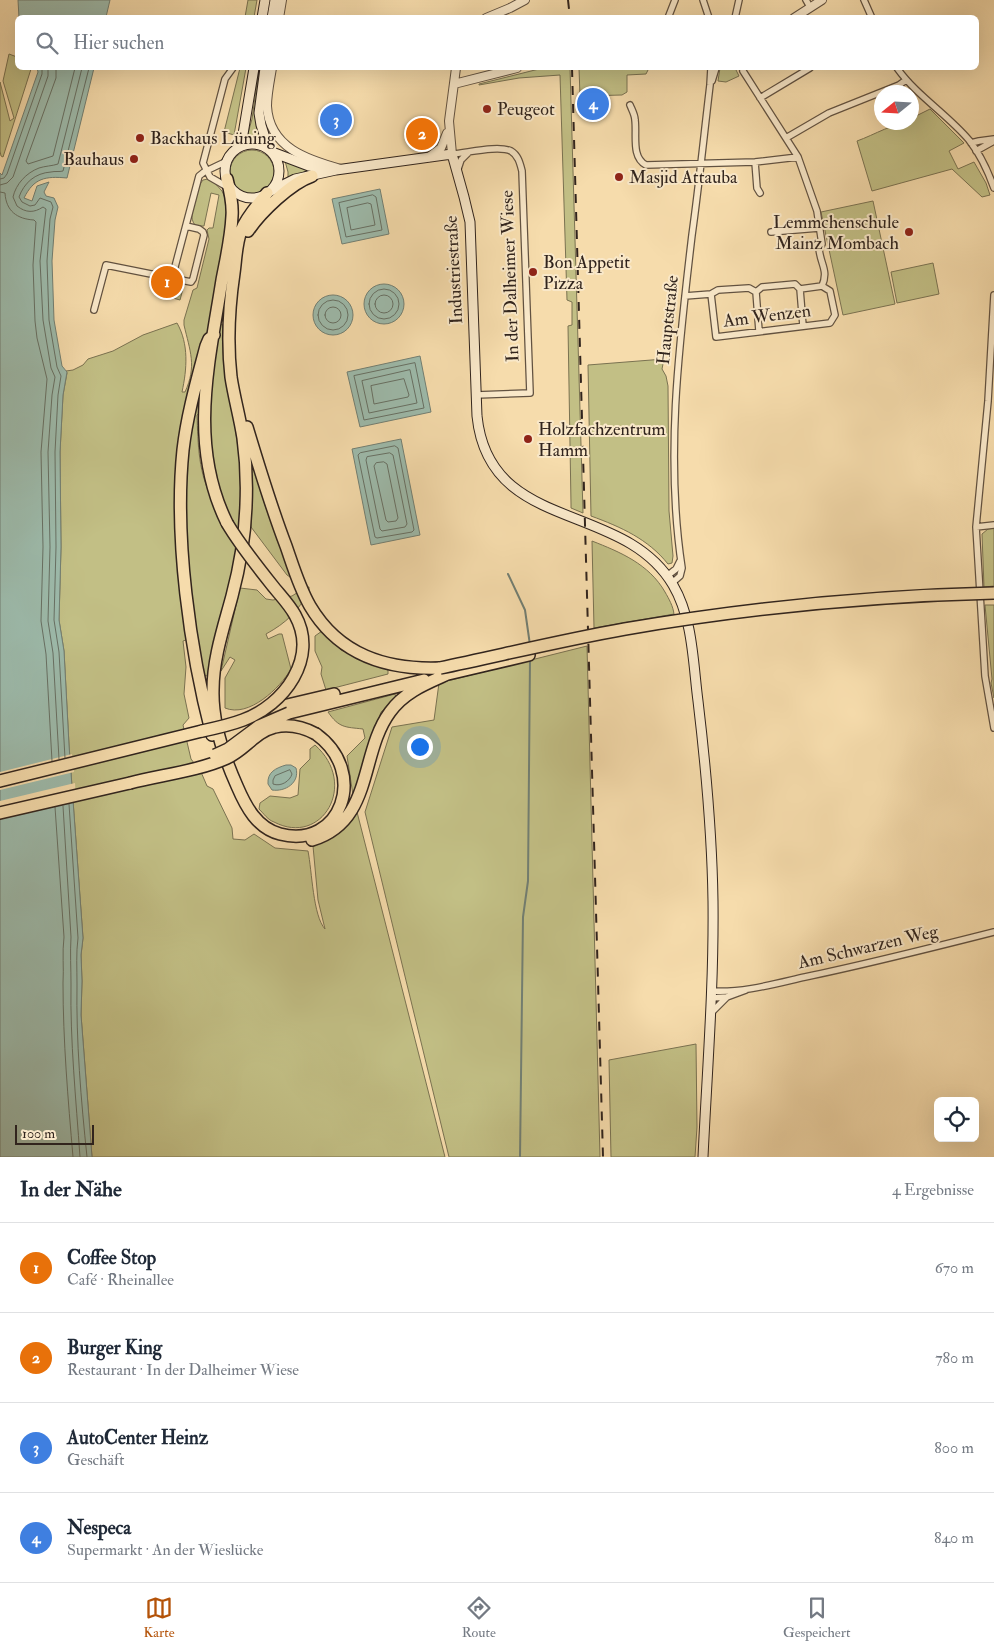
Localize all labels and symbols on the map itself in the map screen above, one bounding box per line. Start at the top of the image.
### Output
pin: 4 [577,85,609,123]
north arrow [874,85,919,130]
place label: Peugeot [497,98,555,121]
pin: 3 [320,101,352,139]
marker: Peugeot [481,103,493,115]
pin: 2 [406,115,438,153]
place label: Backhaus Lüning [150,127,277,150]
marker: Backhaus Lüning [134,132,146,144]
place label: Bauhaus [63,148,124,171]
marker: Bauhaus [128,153,140,165]
place label: Masjid Attauba [629,166,738,189]
marker: Masjid Attauba [613,171,625,183]
street label: In der Dalheimer Wiese [495,189,524,362]
place label: Lemmchenschule Mainz Mombach [773,211,900,255]
street label: Industriestraße [440,215,468,325]
marker: Lemmchenschule Mainz Mombach [903,226,915,238]
place label: Bon Appetit Pizza [543,251,630,295]
pin: 1 [151,263,183,301]
marker: Bon Appetit Pizza [527,266,539,278]
street label: Hauptstraße [652,274,684,366]
street label: Am Wenzen [721,299,812,333]
place label: Holzfachzentrum Hamm [538,418,666,462]
marker: Holzfachzentrum Hamm [522,433,534,445]
your location [407,734,433,760]
street label: Am Schwarzen Weg [795,919,941,975]
scale bar [15,1122,94,1145]

